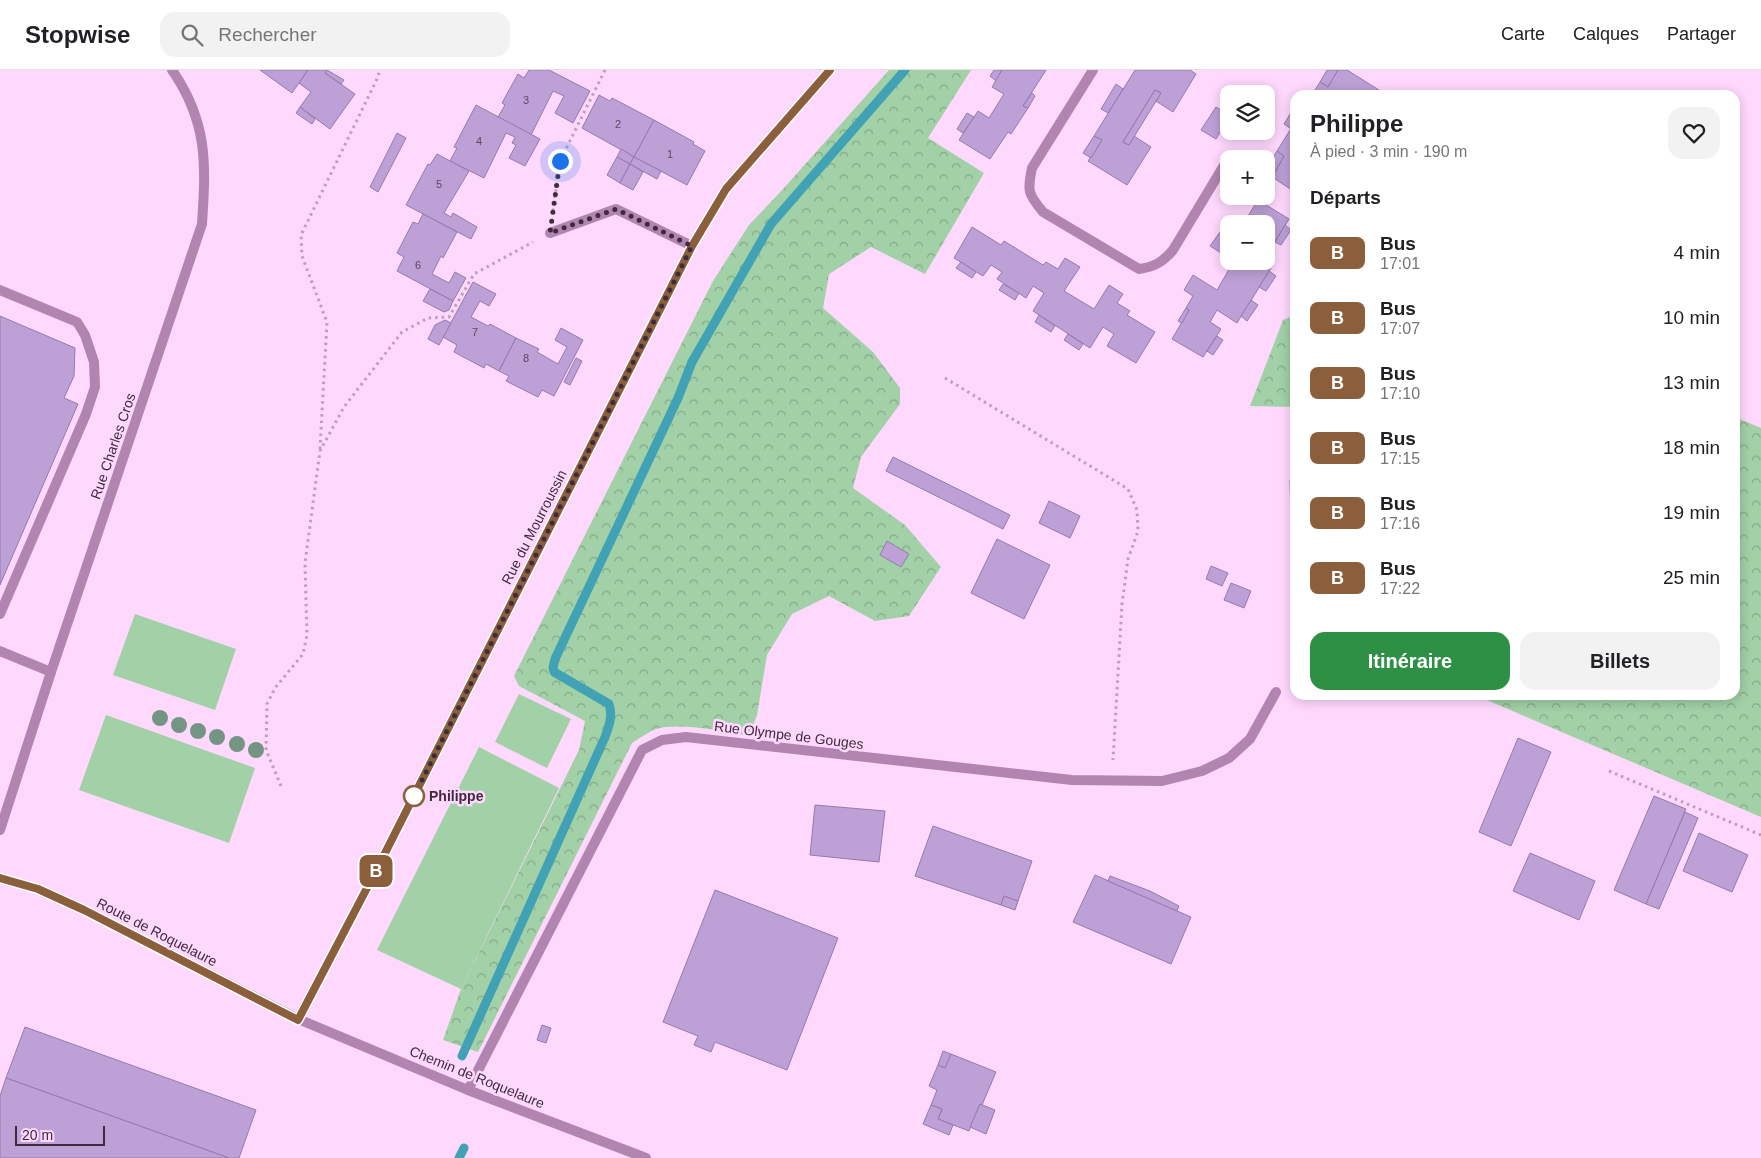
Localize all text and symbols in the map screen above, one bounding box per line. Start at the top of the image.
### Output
search box [160,12,510,57]
text: Stopwise [25,21,130,48]
icon: search [178,21,206,49]
text: Rechercher [218,24,317,45]
text: Carte [1501,24,1545,44]
text: Calques [1573,24,1639,44]
text: Partager [1667,24,1736,44]
map controls [1220,85,1275,270]
button: layers [1220,85,1275,140]
house number: 3 [523,94,529,106]
button: heart [1668,107,1720,159]
text: Philippe [1310,110,1403,137]
house number: 2 [615,118,621,130]
house number: 4 [476,135,482,147]
text: À pied · 3 min · 190 m [1310,143,1467,160]
house number: 1 [667,148,673,160]
your location [548,149,573,174]
button: + [1220,150,1275,205]
house number: 5 [436,178,442,190]
text: Départs [1310,187,1381,208]
button: − [1220,215,1275,270]
text: Bus [1380,233,1416,254]
text: 4 min [1674,242,1720,263]
text: B [1331,243,1344,263]
text: 17:01 [1380,255,1420,272]
house number: 6 [415,259,421,271]
text: Bus [1380,298,1416,319]
text: 10 min [1663,307,1720,328]
text: B [1331,308,1344,328]
text: 17:07 [1380,320,1420,337]
house number: 7 [472,326,478,338]
house number: 8 [523,352,529,364]
text: Bus [1380,363,1416,384]
text: 13 min [1663,372,1720,393]
text: B [1331,373,1344,393]
text: 17:10 [1380,385,1420,402]
street label: Rue Charles Cros [87,391,139,501]
text: Bus [1380,428,1416,449]
text: 18 min [1663,437,1720,458]
text: B [1331,438,1344,458]
text: 17:15 [1380,450,1420,467]
street label: Rue du Mourroussin [498,467,570,587]
text: Bus [1380,493,1416,514]
text: 19 min [1663,502,1720,523]
text: B [1331,503,1344,523]
text: 17:16 [1380,515,1420,532]
text: Bus [1380,558,1416,579]
text: 25 min [1663,567,1720,588]
text: B [1331,568,1344,588]
text: 17:22 [1380,580,1420,597]
button: Itinéraire [1310,632,1510,690]
button: Billets [1520,632,1720,690]
street label: Rue Olympe de Gouges [713,718,865,752]
marker: Philippe [403,785,425,807]
place label: Philippe [429,788,484,804]
line badge: B [360,855,392,887]
text: B [370,861,383,881]
street label: Route de Roquelaure [94,895,220,969]
street label: Chemin de Roquelaure [407,1043,547,1111]
scale bar [15,1123,105,1146]
text: 20 m [22,1127,53,1143]

